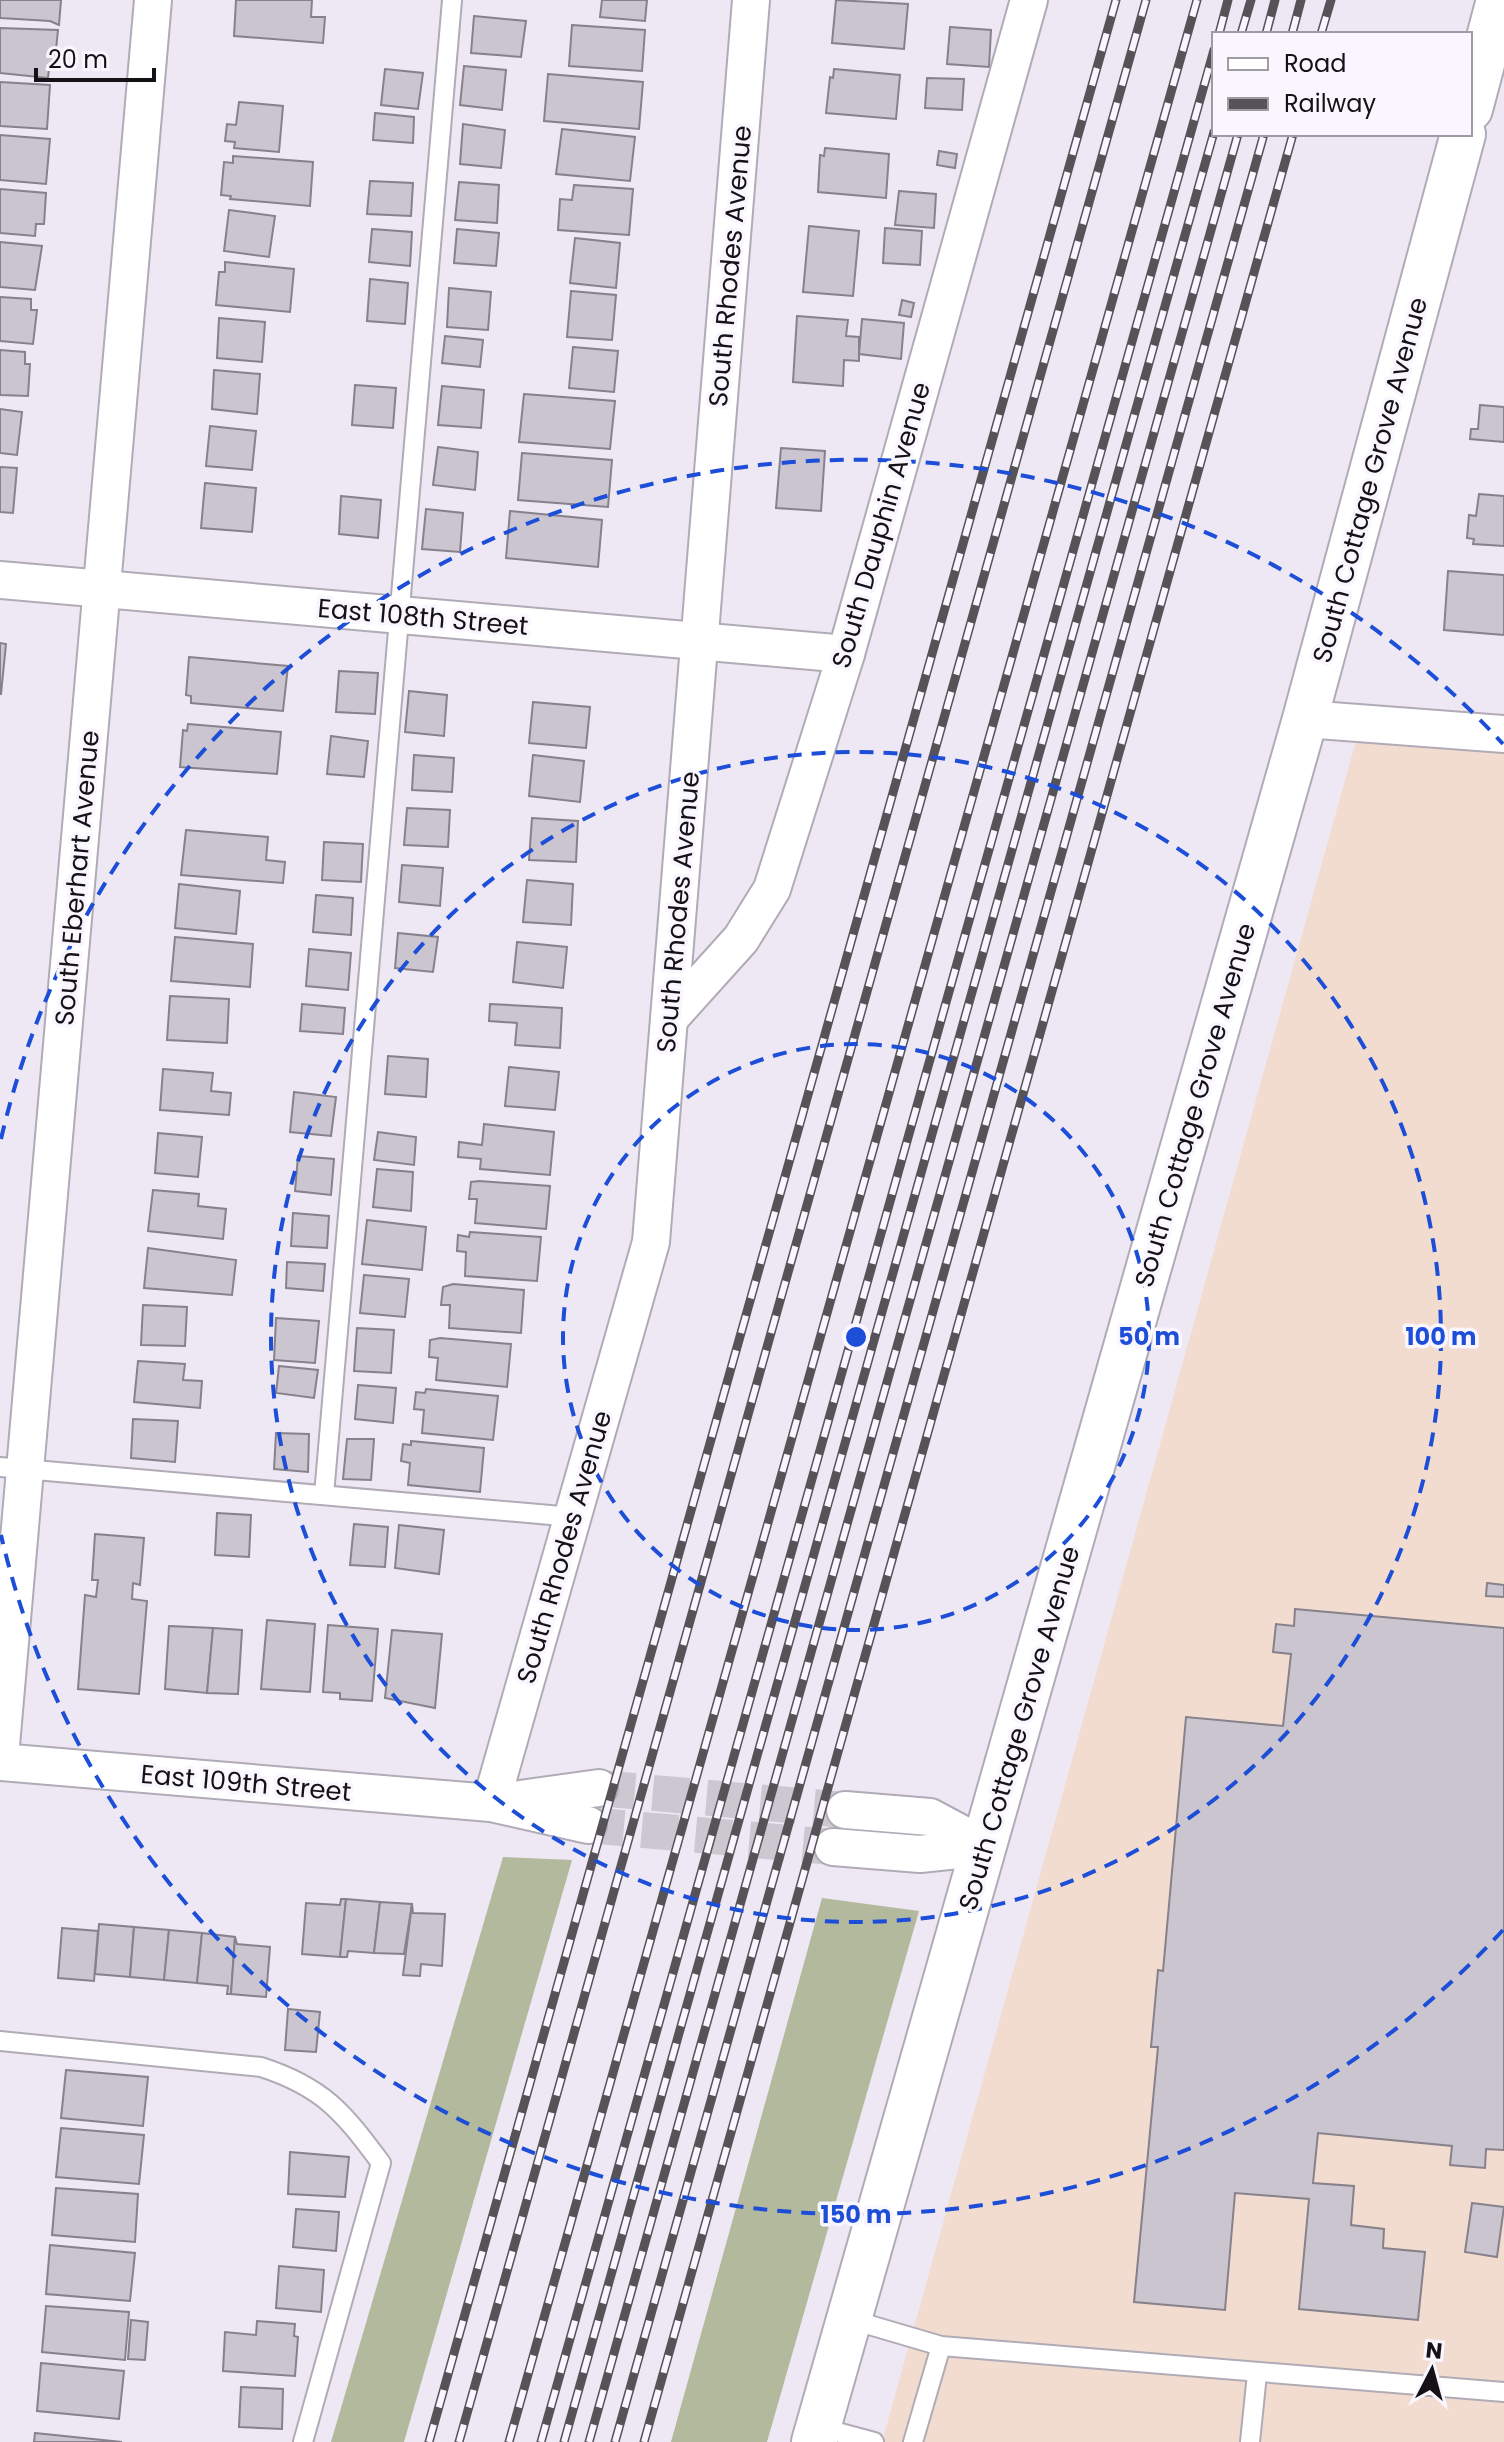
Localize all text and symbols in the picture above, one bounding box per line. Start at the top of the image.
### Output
scale bar [36,32,154,82]
legend [1212,32,1472,136]
text: 20 m [48,43,108,76]
text: Road [1284,47,1346,80]
text: Railway [1284,87,1377,120]
street label: South Rhodes Avenue [700,124,760,408]
street label: South Cottage Grove Avenue [1304,293,1436,667]
street label: South Dauphin Avenue [823,378,939,672]
street label: East 108th Street [316,590,530,644]
street label: South Eberhart Avenue [46,729,108,1027]
street label: South Rhodes Avenue [648,770,708,1054]
street label: South Cottage Grove Avenue [1126,919,1264,1291]
text: 50 m [1118,1320,1180,1353]
text: 100 m [1406,1320,1476,1353]
centre of rings [842,1323,870,1351]
street label: South Rhodes Avenue [508,1406,620,1688]
street label: South Cottage Grove Avenue [950,1542,1088,1914]
street label: East 109th Street [139,1756,353,1810]
text: 150 m [821,2198,891,2231]
north arrow [1392,2330,1472,2410]
text: N [1424,2334,1444,2367]

